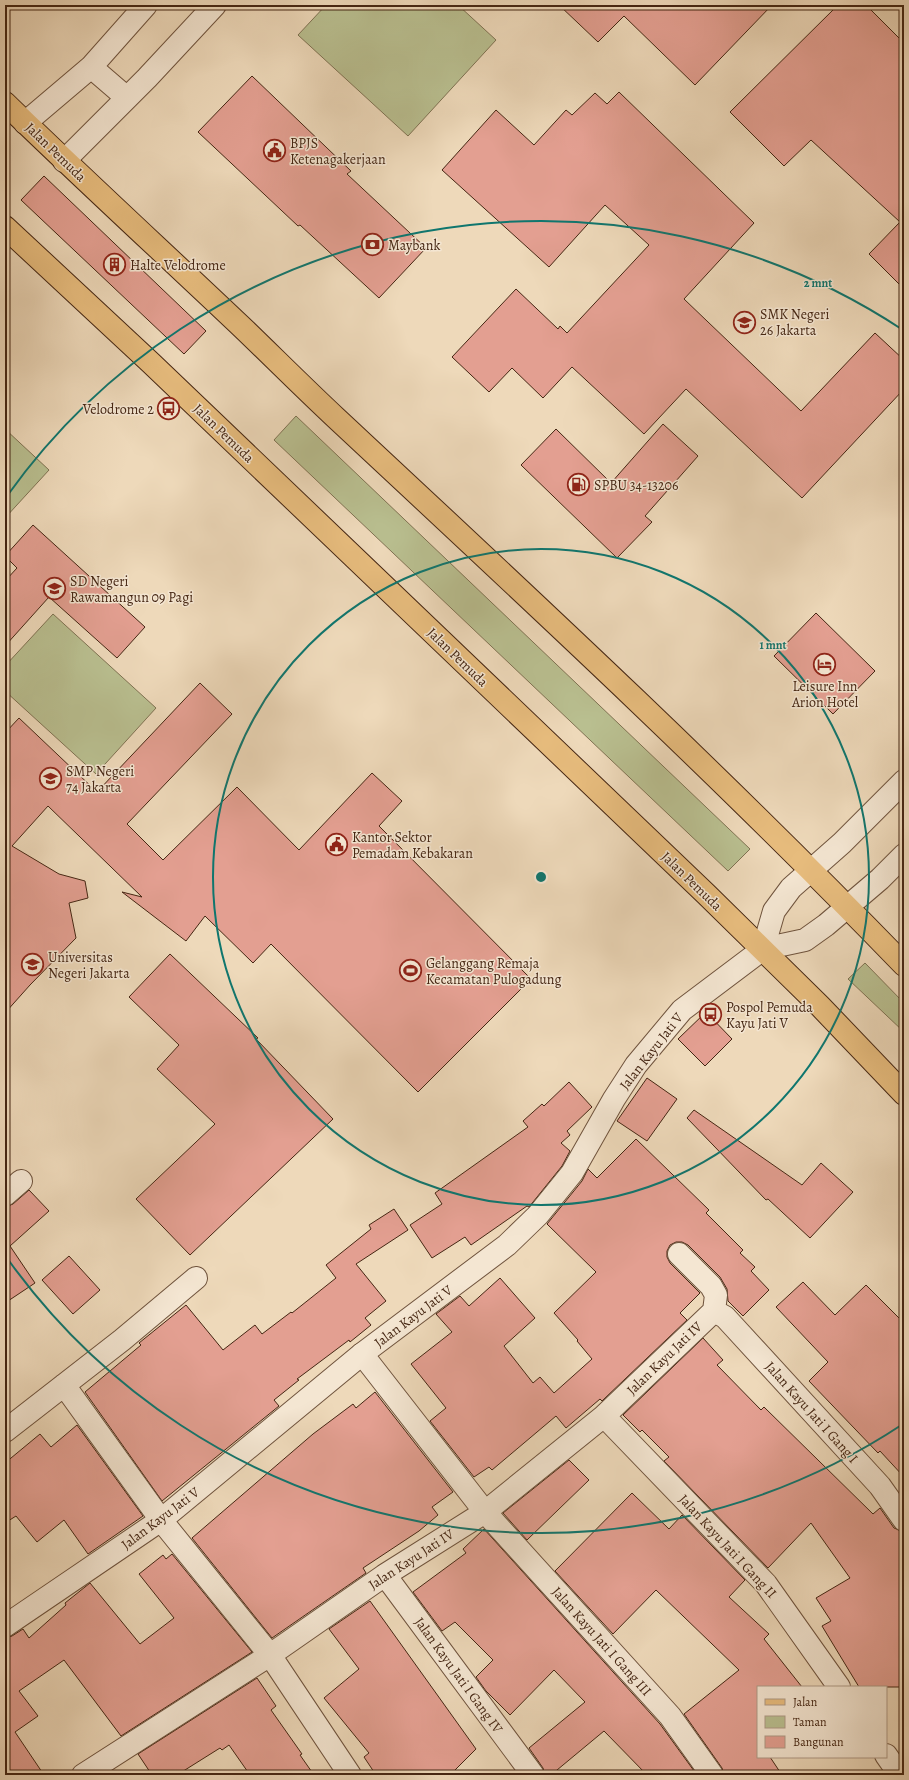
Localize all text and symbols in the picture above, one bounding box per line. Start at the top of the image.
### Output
street label: Jalan Pemuda [21,119,91,187]
place label: BPJS Ketenagakerjaan [290,134,386,169]
public building icon: BPJS Ketenagakerjaan [262,138,288,164]
bank icon: Maybank [360,232,386,258]
place label: Maybank [388,236,441,255]
building icon: Halte Velodrome [101,252,127,278]
place label: Halte Velodrome [130,256,226,275]
text: 2 mnt [804,275,832,291]
place label: SMK Negeri 26 Jakarta [760,305,829,340]
school or university icon: SMK Negeri 26 Jakarta [731,309,757,335]
bus stop icon: Velodrome 2 [156,396,182,422]
place label: Velodrome 2 [82,400,154,419]
street label: Jalan Pemuda [189,400,259,468]
fuel station icon: SPBU 34-13206 [565,472,591,498]
place label: SPBU 34-13206 [594,476,678,495]
place label: SD Negeri Rawamangun 09 Pagi [70,572,193,607]
school or university icon: SD Negeri Rawamangun 09 Pagi [41,576,67,602]
street label: Jalan Pemuda [423,624,493,692]
text: 1 mnt [759,637,787,653]
hotel icon: Leisure Inn Arion Hotel [812,651,838,677]
place label: Leisure Inn Arion Hotel [791,677,859,712]
place label: SMP Negeri 74 Jakarta [66,762,134,797]
school or university icon: SMP Negeri 74 Jakarta [38,766,64,792]
place label: Kantor Sektor Pemadam Kebakaran [352,828,473,863]
public building icon: Kantor Sektor Pemadam Kebakaran [323,832,349,858]
street label: Jalan Pemuda [657,848,727,916]
centre of rings [534,870,548,884]
place label: Universitas Negeri Jakarta [48,948,130,983]
school or university icon: Universitas Negeri Jakarta [20,952,46,978]
place label: Gelanggang Remaja Kecamatan Pulogadung [426,954,562,989]
sports icon: Gelanggang Remaja Kecamatan Pulogadung [397,958,423,984]
place label: Pospol Pemuda Kayu Jati V [726,998,813,1033]
bus stop icon: Pospol Pemuda Kayu Jati V [698,1002,724,1028]
street label: Jalan Kayu Jati V [615,1008,688,1094]
street label: Jalan Kayu Jati V [370,1281,457,1352]
street label: Jalan Kayu Jati IV [622,1317,707,1399]
street label: Jalan Kayu Jati I Gang I [761,1357,862,1467]
street label: Jalan Kayu Jati V [117,1483,204,1554]
street label: Jalan Kayu Jati I Gang II [674,1490,781,1602]
street label: Jalan Kayu Jati IV [365,1524,458,1594]
street label: Jalan Kayu Jati I Gang III [547,1583,656,1700]
street label: Jalan Kayu Jati I Gang IV [410,1613,507,1738]
legend [757,1686,887,1758]
text: Jalan [793,1694,818,1710]
text: Taman [793,1714,827,1730]
text: Bangunan [793,1734,844,1750]

